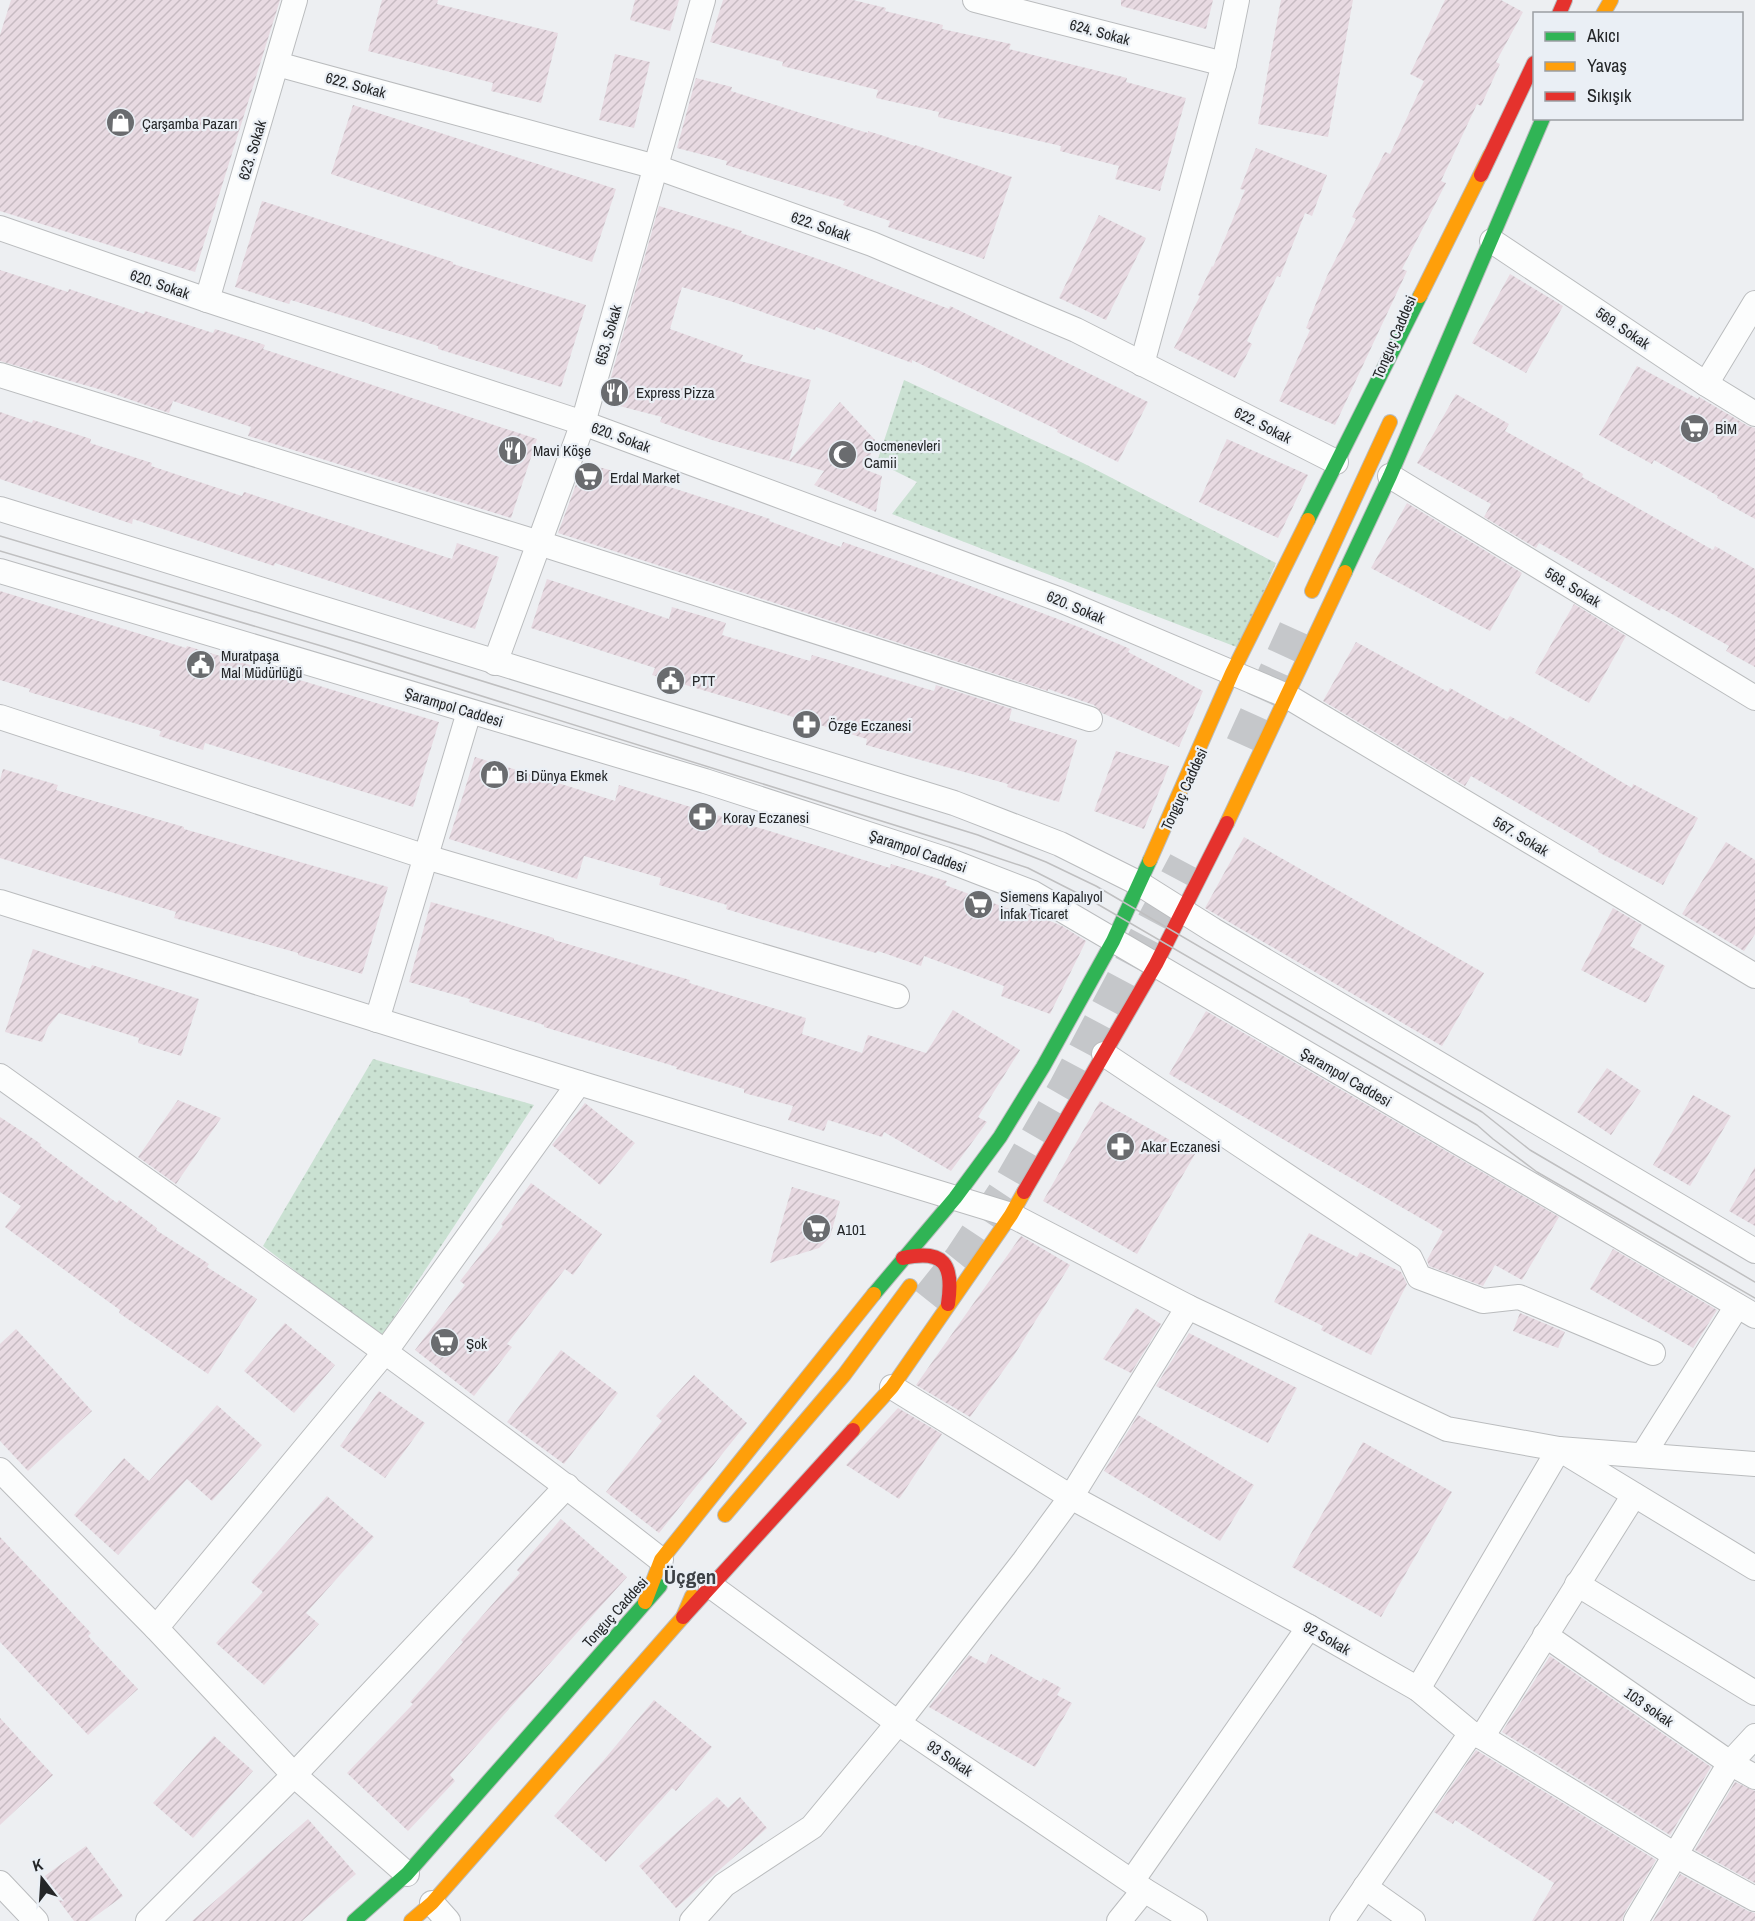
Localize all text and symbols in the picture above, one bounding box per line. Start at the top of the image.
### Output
legend [1533,12,1743,120]
street label: 624. Sokak [1068,14,1133,50]
text: Akıcı [1586,23,1620,48]
text: Yavaş [1587,53,1627,78]
street label: 622. Sokak [324,67,389,103]
text: Sıkışık [1587,83,1632,108]
shop icon: Çarşamba Pazarı [105,107,137,139]
place label: Çarşamba Pazarı [142,113,238,134]
street label: 623. Sokak [233,117,271,182]
street label: 622. Sokak [788,206,854,246]
street label: 620. Sokak [127,264,193,304]
street label: Tonguç Caddesi [1367,292,1421,382]
street label: 653. Sokak [589,302,627,367]
street label: 569. Sokak [1592,302,1655,354]
restaurant icon: Express Pizza [599,376,631,408]
place label: Express Pizza [636,382,715,403]
street label: 622. Sokak [1231,402,1296,449]
supermarket icon: BİM [1678,412,1710,444]
street label: 620. Sokak [588,417,654,458]
place label: BİM [1715,418,1737,439]
restaurant icon: Mavi Köşe [496,434,528,466]
place label: Gocmenevleri Camii [864,435,941,473]
mosque icon: Gocmenevleri Camii [827,438,859,470]
place label: Mavi Köşe [533,440,591,461]
supermarket icon: Erdal Market [573,461,605,493]
place label: Erdal Market [610,467,680,488]
street label: 568. Sokak [1541,562,1606,612]
street label: 620. Sokak [1044,585,1109,629]
place label: Muratpaşa Mal Müdürlüğü [221,645,302,683]
public building icon: Muratpaşa Mal Müdürlüğü [184,648,216,680]
public building icon: PTT [655,664,687,696]
place label: PTT [692,670,716,691]
street label: Şarampol Caddesi [402,682,506,732]
pharmacy icon: Özge Eczanesi [791,709,823,741]
place label: Özge Eczanesi [828,715,911,736]
street label: Tonguç Caddesi [1156,744,1212,834]
shop icon: Bi Dünya Ekmek [479,759,511,791]
place label: Bi Dünya Ekmek [516,765,608,786]
pharmacy icon: Koray Eczanesi [686,801,718,833]
place label: Koray Eczanesi [723,807,809,828]
street label: 567. Sokak [1489,811,1554,861]
street label: Şarampol Caddesi [866,824,970,878]
place label: Siemens Kapalıyol İnfak Ticaret [1000,886,1103,924]
supermarket icon: Siemens Kapalıyol İnfak Ticaret [963,889,995,921]
street label: Şarampol Caddesi [1297,1042,1395,1112]
pharmacy icon: Akar Eczanesi [1104,1130,1136,1162]
place label: Akar Eczanesi [1140,1136,1220,1157]
supermarket icon: A101 [800,1213,832,1245]
place label: A101 [836,1219,866,1240]
supermarket icon: Şok [429,1327,461,1359]
place label: Şok [466,1333,488,1354]
district label: Üçgen [664,1562,716,1591]
street label: Tonguç Caddesi [577,1572,653,1652]
street label: 92 Sokak [1300,1616,1355,1660]
street label: 103 sokak [1620,1682,1679,1732]
street label: 93 Sokak [923,1735,978,1782]
north arrow [12,1849,72,1909]
text: K [30,1853,46,1877]

